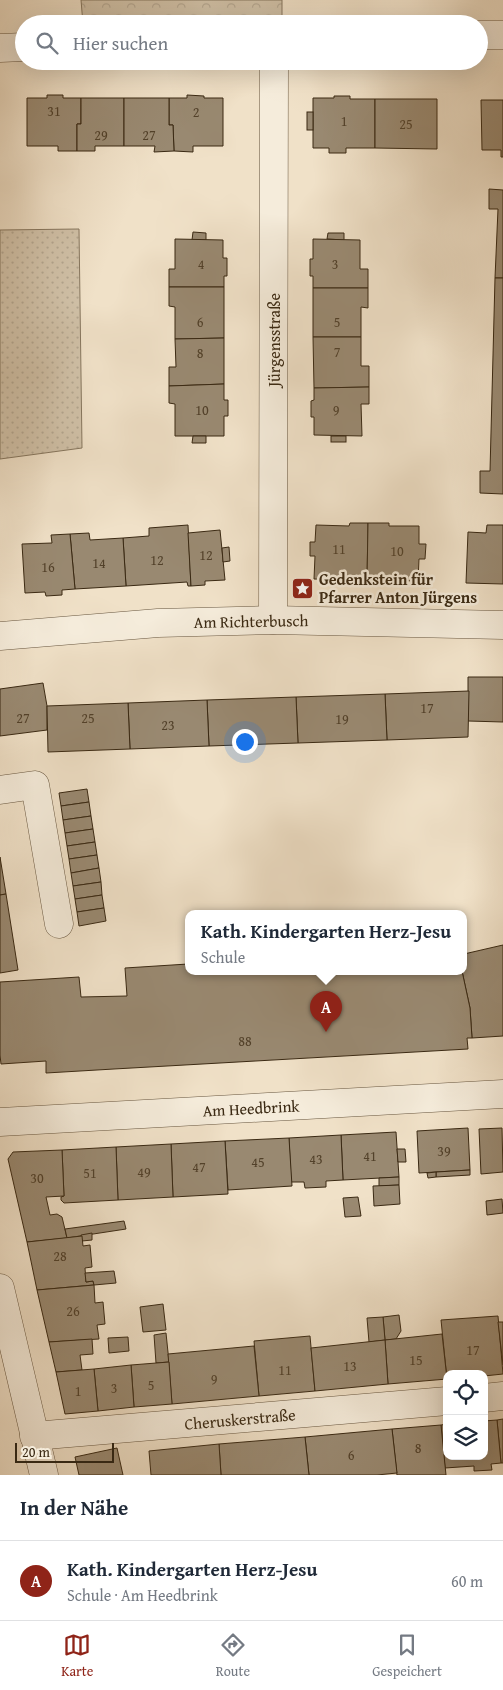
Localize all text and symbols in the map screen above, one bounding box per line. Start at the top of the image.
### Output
search box [15,15,488,70]
icon: search [33,29,61,57]
text: Hier suchen [73,29,168,57]
house number: 31 [47,101,61,121]
house number: 2 [193,102,199,122]
house number: 1 [341,111,347,131]
house number: 25 [399,114,413,134]
house number: 29 [94,125,108,145]
house number: 27 [142,125,156,145]
house number: 4 [198,254,205,274]
house number: 3 [332,254,338,274]
street label: Jürgensstraße [262,293,286,389]
house number: 6 [197,312,204,332]
house number: 5 [334,312,340,332]
house number: 7 [334,342,341,362]
house number: 8 [197,343,204,363]
house number: 10 [195,400,209,420]
house number: 9 [333,400,340,420]
house number: 11 [332,539,346,559]
house number: 10 [390,541,404,561]
house number: 12 [199,545,213,565]
house number: 12 [150,550,164,570]
house number: 14 [92,553,106,573]
house number: 16 [41,557,55,577]
place label: Gedenkstein für Pfarrer Anton Jürgens [319,567,477,609]
place icon: Gedenkstein für Pfarrer Anton Jürgens [291,576,315,600]
street label: Am Richterbusch [193,608,309,634]
house number: 17 [420,698,434,718]
house number: 27 [16,708,30,728]
house number: 25 [81,708,95,728]
house number: 19 [335,709,349,729]
house number: 23 [161,715,175,735]
your location [232,729,258,755]
popup [185,910,467,975]
text: Kath. Kindergarten Herz-Jesu [201,917,451,945]
text: Schule [201,945,245,969]
pin: A [310,991,342,1032]
house number: 88 [238,1031,252,1051]
street label: Am Heedbrink [202,1093,301,1123]
house number: 39 [437,1141,451,1161]
house number: 41 [363,1146,377,1166]
house number: 43 [309,1149,323,1169]
house number: 45 [251,1152,265,1172]
house number: 47 [192,1157,206,1177]
house number: 49 [137,1162,151,1182]
house number: 51 [83,1163,97,1183]
house number: 30 [30,1168,44,1188]
house number: 28 [53,1246,67,1266]
house number: 26 [66,1301,80,1321]
house number: 17 [466,1340,480,1360]
house number: 15 [409,1350,423,1370]
house number: 13 [343,1356,357,1376]
house number: 11 [278,1360,292,1380]
house number: 9 [211,1369,218,1389]
map controls [443,1370,488,1460]
button: locate [443,1370,488,1415]
house number: 5 [148,1375,154,1395]
house number: 3 [111,1378,117,1398]
house number: 1 [75,1381,81,1401]
street label: Cheruskerstraße [183,1402,297,1436]
button: layers [443,1415,488,1460]
house number: 8 [415,1438,422,1458]
scale bar [15,1440,114,1463]
text: 20 m [22,1442,50,1462]
house number: 6 [348,1445,355,1465]
text: In der Nähe [20,1492,128,1523]
text: Kath. Kindergarten Herz-Jesu [67,1555,317,1583]
text: A [31,1569,41,1593]
text: 60 m [451,1569,483,1593]
text: Schule · Am Heedbrink [67,1583,218,1607]
tab: Karte [61,1631,93,1681]
tab: Route [216,1631,250,1681]
tab: Gespeichert [372,1631,442,1681]

